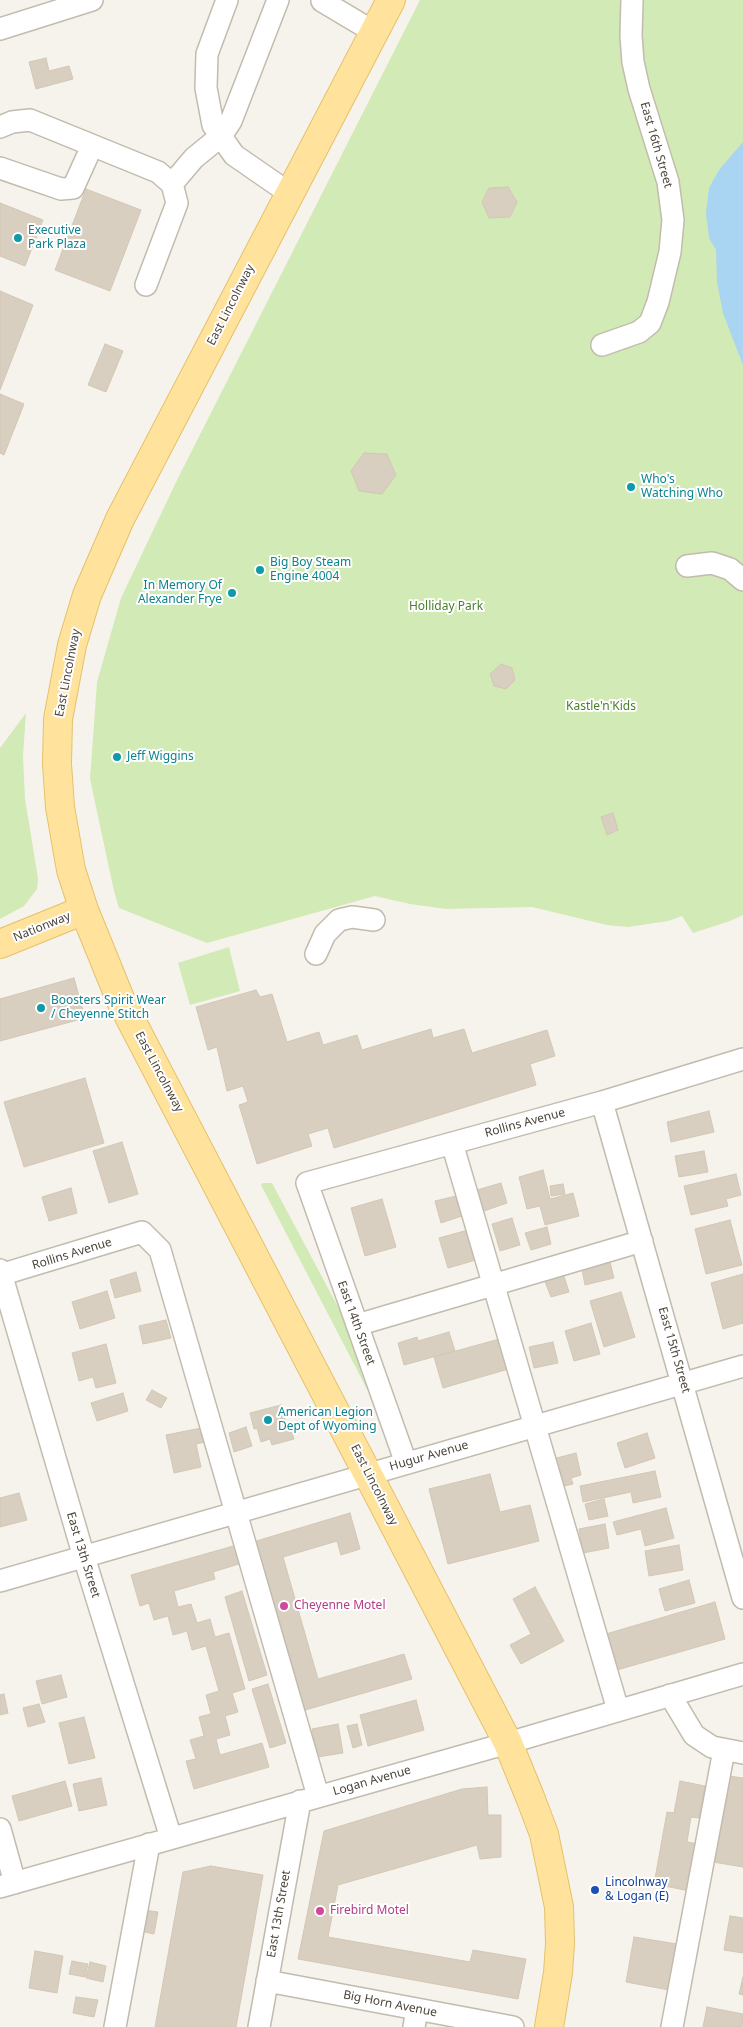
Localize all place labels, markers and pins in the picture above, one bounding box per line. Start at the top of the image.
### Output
place label: Executive Park Plaza [28,224,86,252]
marker: Executive Park Plaza [12,232,24,244]
place label: Who's Watching Who [641,473,723,501]
marker: Who's Watching Who [625,481,637,493]
place label: Big Boy Steam Engine 4004 [270,556,351,584]
marker: Big Boy Steam Engine 4004 [254,564,266,576]
place label: In Memory Of Alexander Frye [138,579,222,607]
marker: In Memory Of Alexander Frye [226,587,238,599]
place label: Jeff Wiggins [127,750,194,764]
marker: Jeff Wiggins [111,751,123,763]
place label: Boosters Spirit Wear / Cheyenne Stitch [51,994,166,1022]
marker: Boosters Spirit Wear / Cheyenne Stitch [35,1002,47,1014]
place label: American Legion Dept of Wyoming [278,1406,377,1434]
marker: American Legion Dept of Wyoming [262,1414,274,1426]
place label: Cheyenne Motel [294,1599,385,1613]
marker: Cheyenne Motel [278,1600,290,1612]
place label: Lincolnway & Logan (E) [605,1876,669,1904]
marker: Lincolnway & Logan (E) [589,1884,601,1896]
place label: Firebird Motel [330,1904,409,1918]
marker: Firebird Motel [314,1905,326,1917]

